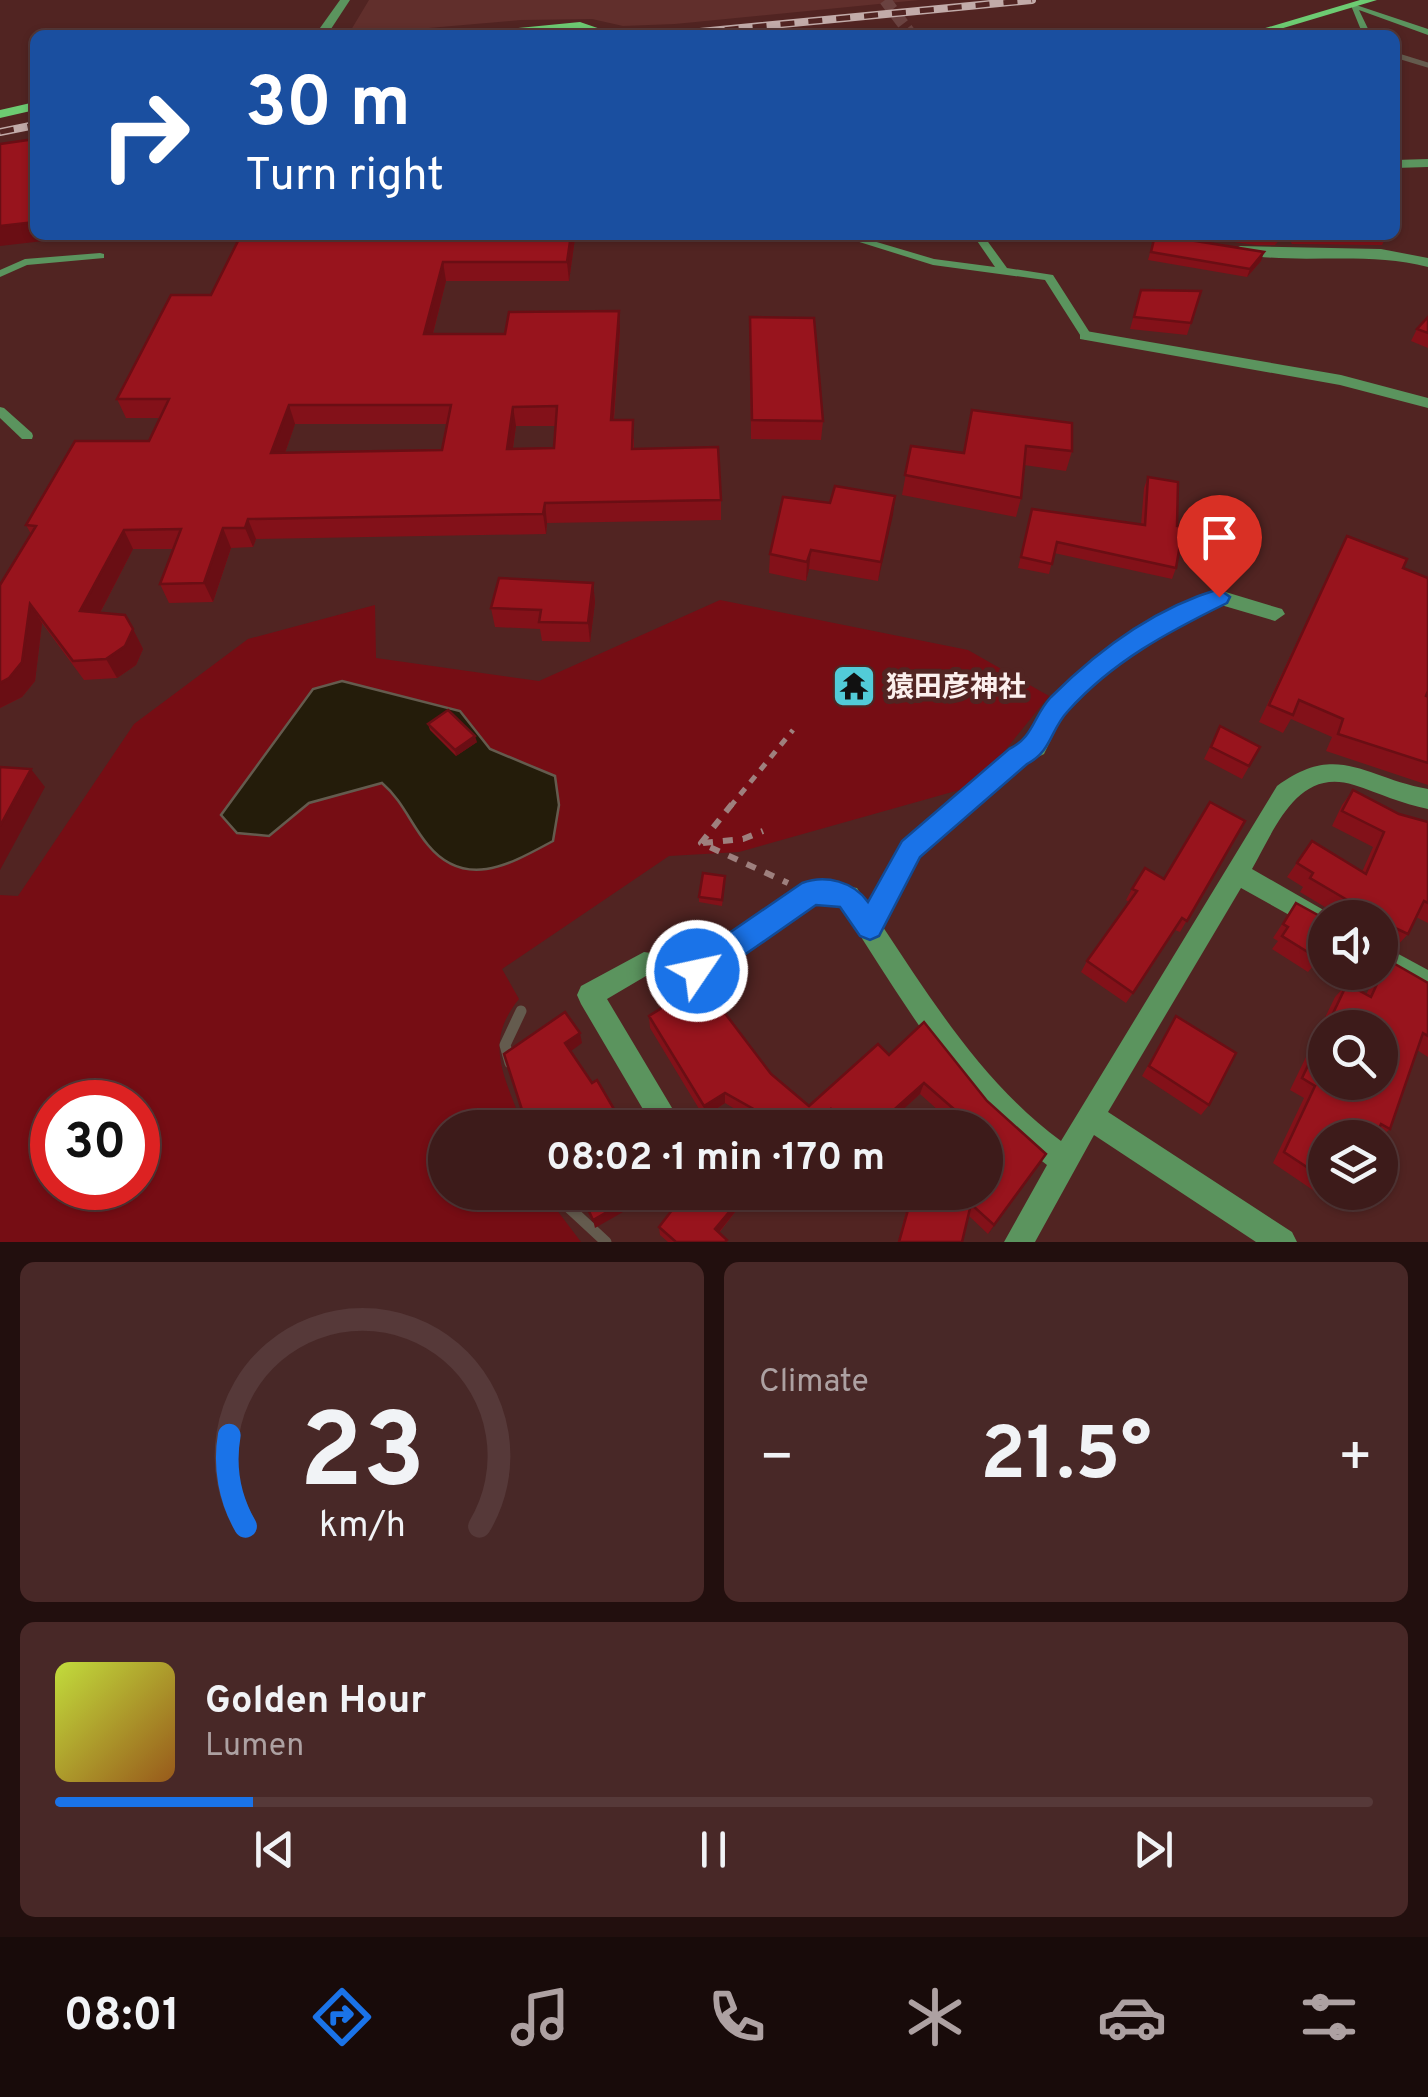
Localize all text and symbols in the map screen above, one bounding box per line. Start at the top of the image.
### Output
text: 30 m [245,62,411,151]
icon: right [80,70,210,200]
text: Turn right [245,149,444,206]
pin [1177,495,1262,598]
icon: arrive [1192,510,1247,565]
temple icon: 猿田彦神社 [831,663,877,709]
place label: 猿田彦神社 [886,671,1026,707]
map controls [1308,900,1398,1210]
button: sound [1308,900,1398,990]
position arrow [645,919,749,1023]
button: search [1308,1010,1398,1100]
speed limit sign: 30 [30,1080,160,1210]
button: layers [1308,1120,1398,1210]
text: 08:02 · 1 min · 170 m [546,1135,885,1184]
text: Climate [759,1363,869,1403]
text: 23 [299,1392,425,1524]
text: 21.5° [980,1411,1152,1506]
text: − [759,1425,794,1495]
text: + [1338,1425,1373,1495]
text: km/h [319,1504,405,1550]
text: Golden Hour [205,1678,426,1727]
text: Lumen [205,1727,304,1767]
icon: previous [247,1822,302,1877]
icon: pause [686,1822,741,1877]
icon: next [1126,1822,1181,1877]
icon: directions [307,1982,377,2052]
icon: music [505,1982,575,2052]
icon: phone [702,1982,772,2052]
icon: climate [900,1982,970,2052]
icon: car [1097,1982,1167,2052]
icon: filters [1294,1982,1364,2052]
text: 08:01 [64,1989,180,2046]

